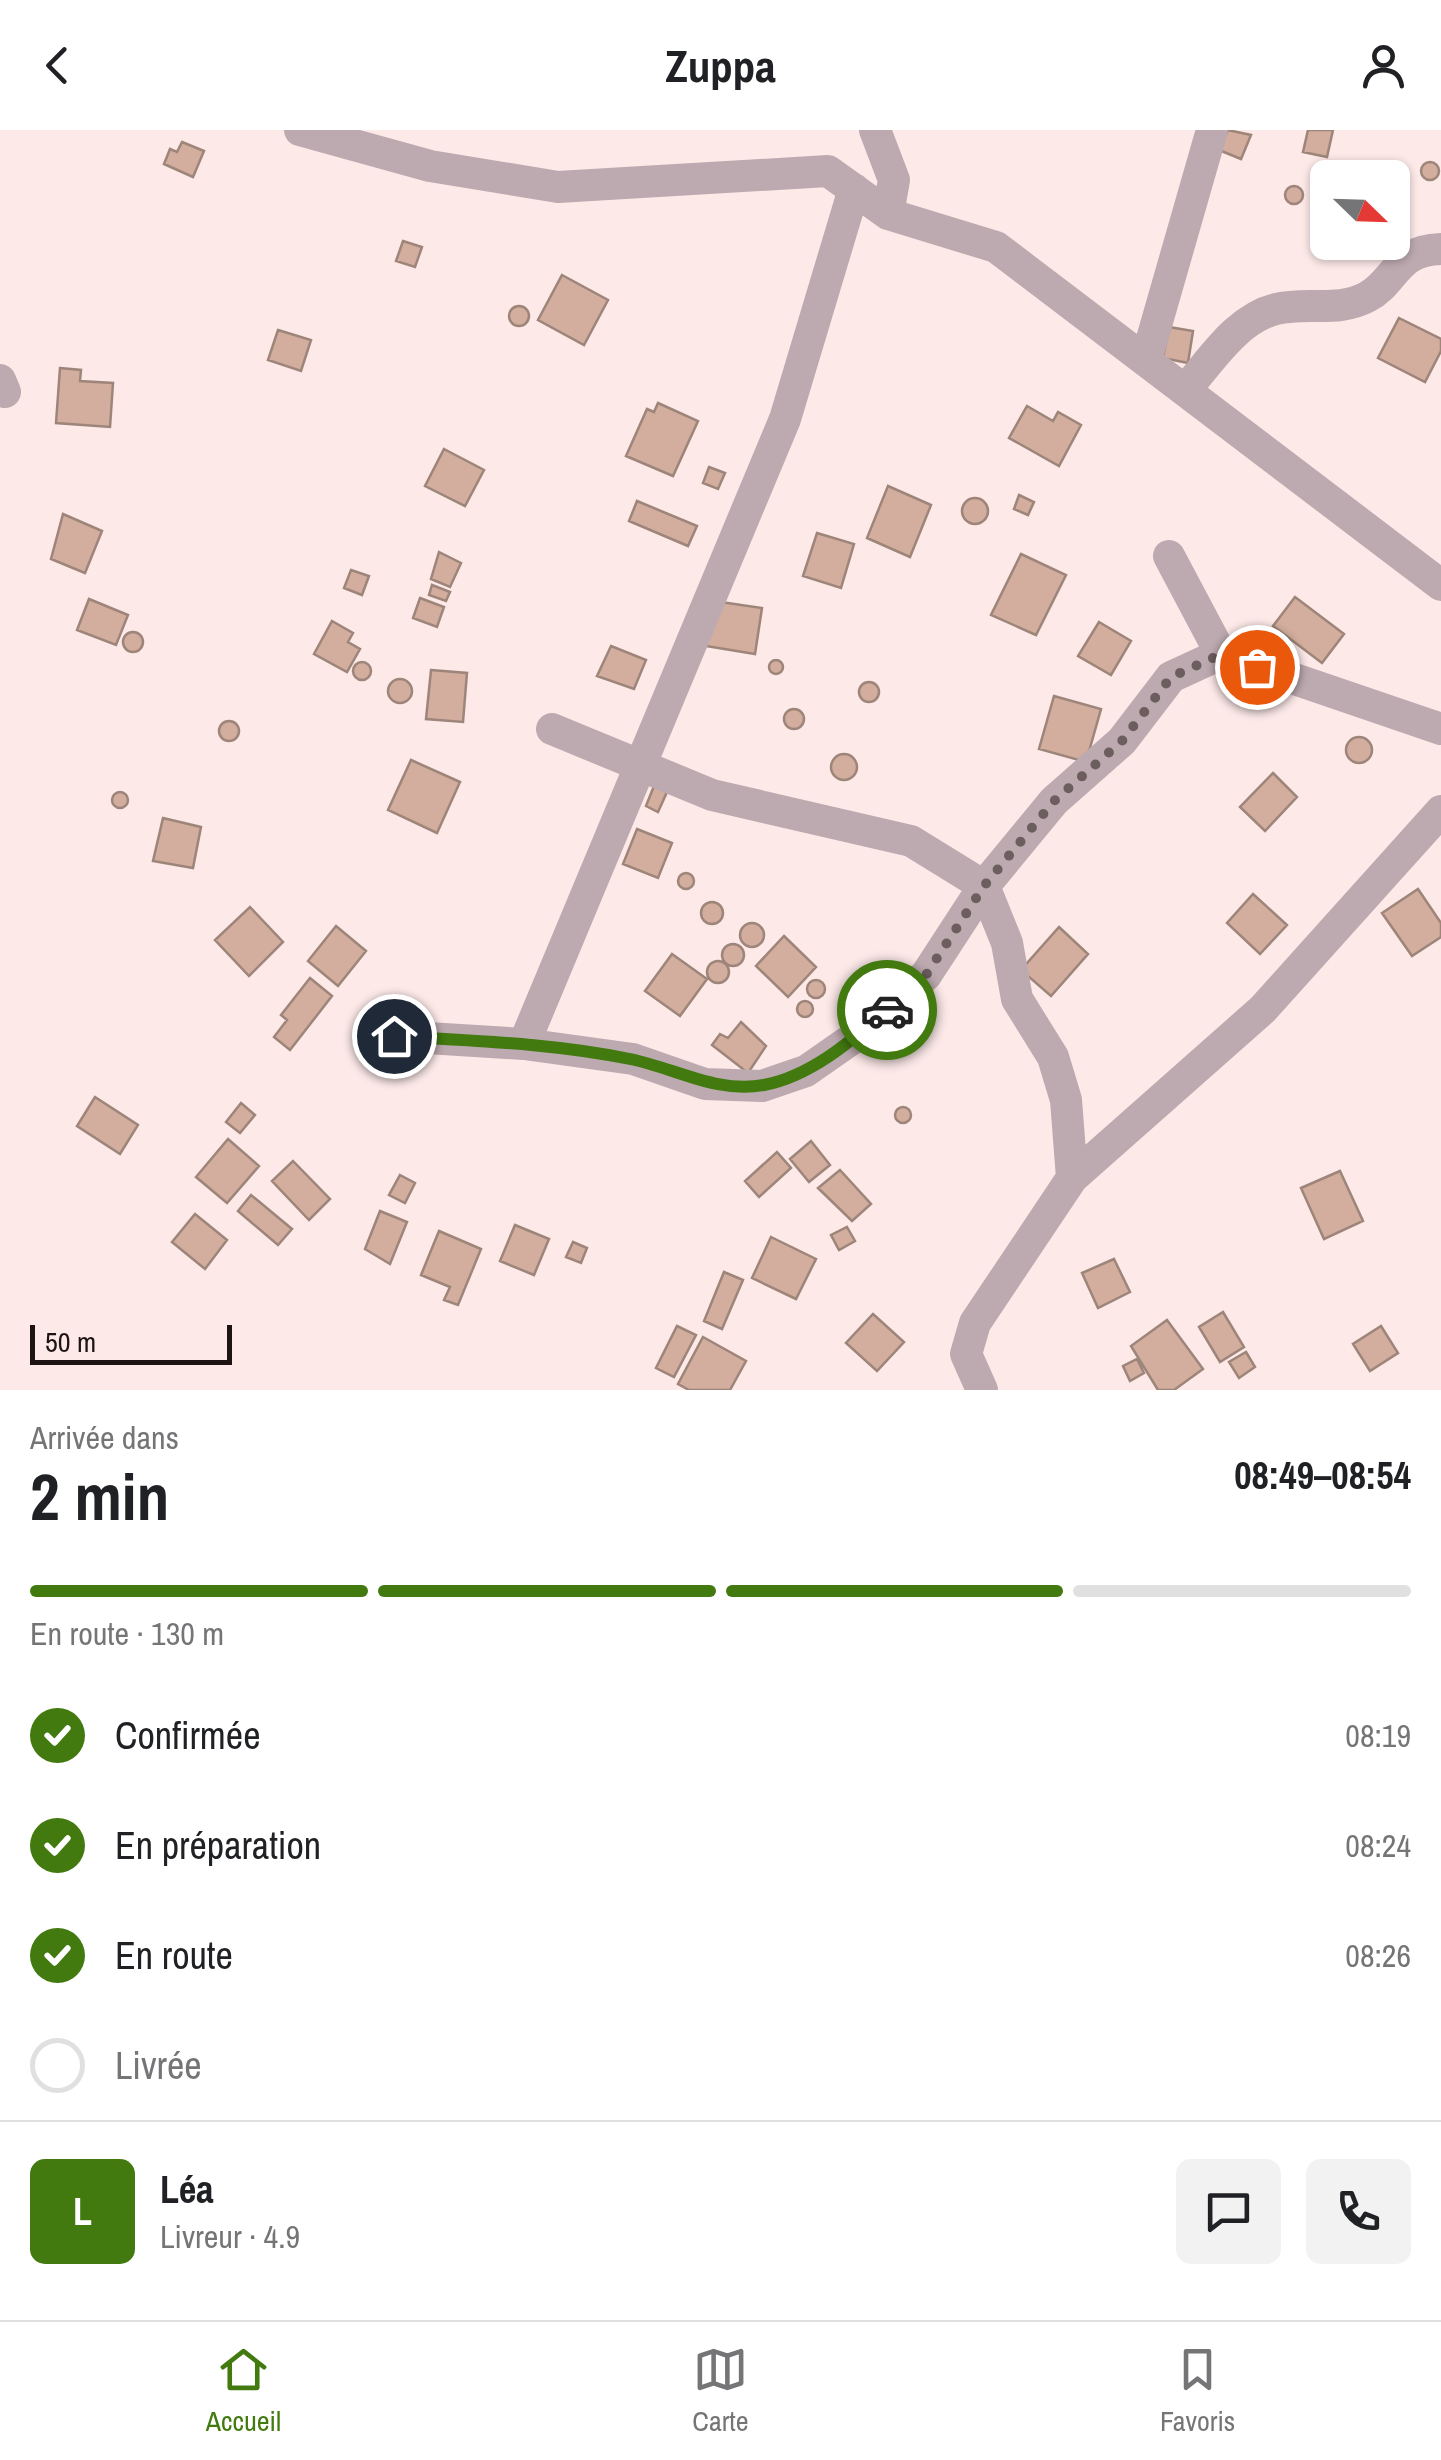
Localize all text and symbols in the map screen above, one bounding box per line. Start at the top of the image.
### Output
text: Zuppa [665,35,776,96]
icon: back [30,38,85,93]
icon: person [1356,38,1411,93]
north arrow [1310,160,1410,260]
map controls [1310,160,1410,260]
pin [1215,625,1300,710]
icon: bag [1230,640,1285,695]
courier [837,960,937,1060]
icon: car [860,983,915,1038]
pin [352,994,437,1079]
icon: home [367,1009,422,1064]
scale bar [30,1320,232,1364]
text: 50 m [45,1323,96,1361]
text: Arrivée dans [30,1416,179,1459]
text: 08:49–08:54 [1234,1450,1411,1501]
text: 2 min [30,1453,169,1540]
text: En route · 130 m [30,1612,224,1655]
icon: check [30,1708,85,1763]
text: Confirmée [115,1710,260,1761]
text: 08:19 [1345,1714,1411,1757]
icon: check [30,1818,85,1873]
text: En préparation [115,1820,321,1871]
text: 08:24 [1345,1824,1411,1867]
icon: check [30,1928,85,1983]
text: En route [115,1930,233,1981]
text: 08:26 [1345,1934,1411,1977]
text: Livrée [115,2040,202,2091]
button: chat [1176,2159,1281,2264]
button: phone [1306,2159,1411,2264]
text: Léa [160,2164,214,2215]
text: L [73,2186,92,2237]
text: Livreur · 4.9 [160,2215,300,2258]
tab: Accueil [206,2342,281,2440]
tab: Carte [692,2342,749,2440]
tab: Favoris [1160,2342,1235,2440]

